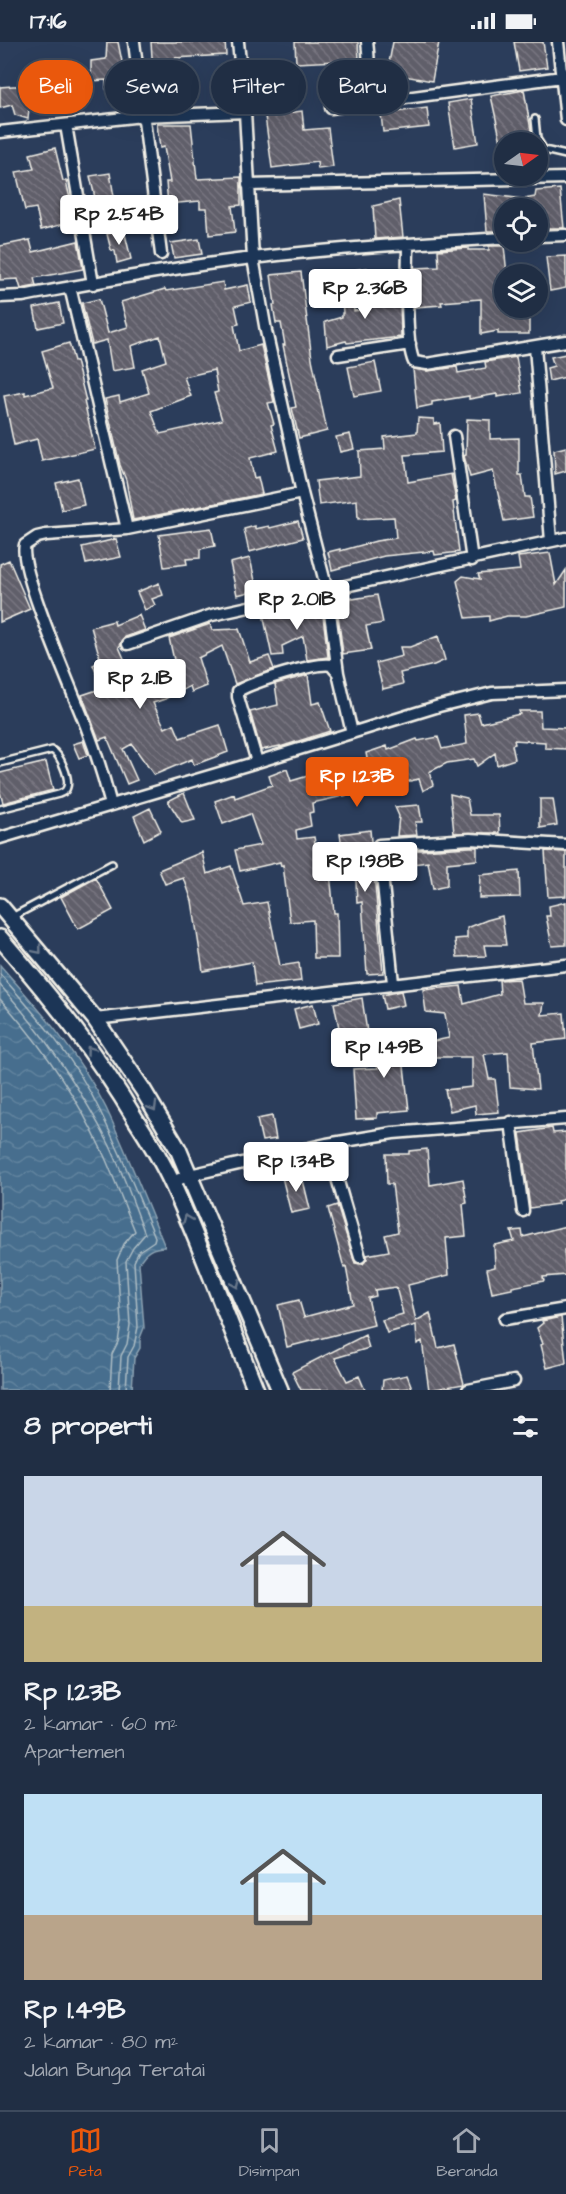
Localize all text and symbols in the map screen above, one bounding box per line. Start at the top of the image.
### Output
text: 17:16 [30,6,67,37]
chip: Beli [18,60,93,114]
chip: Sewa [105,60,199,114]
chip: Filter [211,60,306,114]
chip: Baru [318,60,408,114]
north arrow [494,132,548,186]
map controls [494,132,548,318]
pin: Rp 2.54B [57,195,181,246]
button: locate [494,198,548,252]
text: Rp 2.54B [74,200,164,228]
button: layers [494,264,548,318]
pin: Rp 2.36B [303,269,427,320]
text: Rp 2.36B [323,274,407,302]
pin: Rp 2.01B [235,580,359,631]
text: Rp 2.01B [258,585,336,613]
pin: Rp 2.1B [85,659,195,710]
text: Rp 2.1B [108,664,172,692]
pin: Rp 1.23B [295,757,419,808]
text: Rp 1.23B [320,762,394,790]
pin: Rp 1.98B [303,842,427,893]
text: Rp 1.98B [326,847,404,875]
one-way arrow [30,944,41,955]
pin: Rp 1.49B [322,1028,446,1079]
text: Rp 1.49B [345,1033,423,1061]
one-way arrow [86,1046,97,1057]
one-way arrow [146,1101,157,1112]
pin: Rp 1.34B [234,1142,358,1193]
text: Rp 1.34B [258,1147,334,1175]
one-way arrow [182,1214,194,1225]
one-way arrow [229,1277,241,1288]
text: 8 properti [24,1408,152,1444]
icon: filters [509,1410,542,1443]
icon: home [229,1515,337,1623]
text: Rp 1.23B [24,1674,121,1710]
text: 2 kamar · 60 m² [24,1710,178,1738]
text: Apartemen [24,1738,124,1766]
icon: home [229,1833,337,1941]
text: Rp 1.49B [24,1992,125,2028]
text: 2 kamar · 80 m² [24,2028,178,2056]
text: Jalan Bunga Teratai [24,2056,205,2084]
tab: Peta [68,2124,102,2182]
tab: Disimpan [239,2124,299,2182]
tab: Beranda [436,2124,498,2182]

